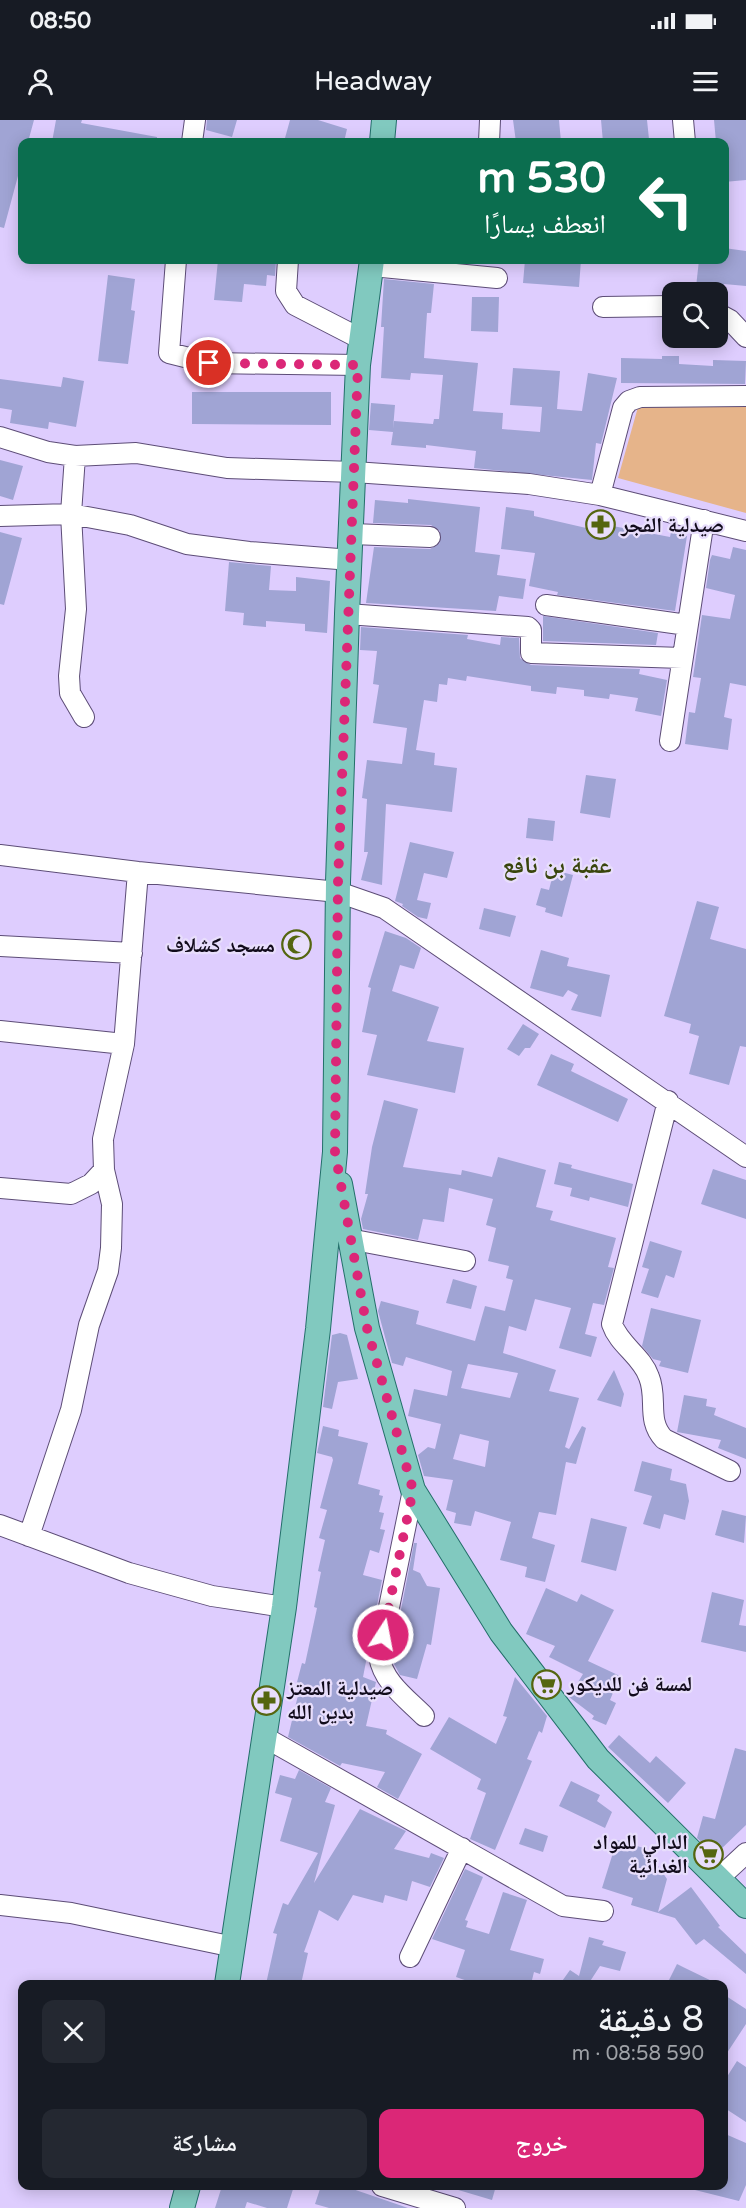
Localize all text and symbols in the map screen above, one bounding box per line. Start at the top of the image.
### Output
text: 08:50 [30,8,91,34]
icon: person [24,65,57,98]
text: Headway [314,65,432,98]
icon: menu [689,65,722,98]
text: 530 m [477,153,606,204]
icon: left [627,162,705,240]
text: انعطف يسارًا [484,208,606,241]
map controls [662,282,728,348]
button: search [662,282,728,348]
pin [183,337,234,388]
icon: arrive [192,346,225,379]
pharmacy icon: صيدلية الفجر [584,509,616,541]
place label: صيدلية الفجر [620,513,724,538]
district label: عقبة بن نافع [502,851,612,881]
mosque icon: مسجد كشلاف [280,929,312,961]
place label: مسجد كشلاف [166,933,275,958]
position arrow [351,1603,415,1667]
supermarket icon: لمسة فن للديكور [530,1668,562,1700]
place label: لمسة فن للديكور [566,1672,692,1697]
place label: صيدلية المعتز بدين الله [286,1676,393,1725]
pharmacy icon: صيدلية المعتز بدين الله [250,1684,282,1716]
place label: الدالي للمواد الغدائية [593,1830,688,1879]
supermarket icon: الدالي للمواد الغدائية [693,1838,725,1870]
text: 8 دقيقة [597,1998,704,2041]
button: close [42,2000,105,2063]
text: 590 m · 08:58 [572,2042,704,2066]
button: مشاركة [42,2109,367,2178]
button: خروج [379,2109,704,2178]

